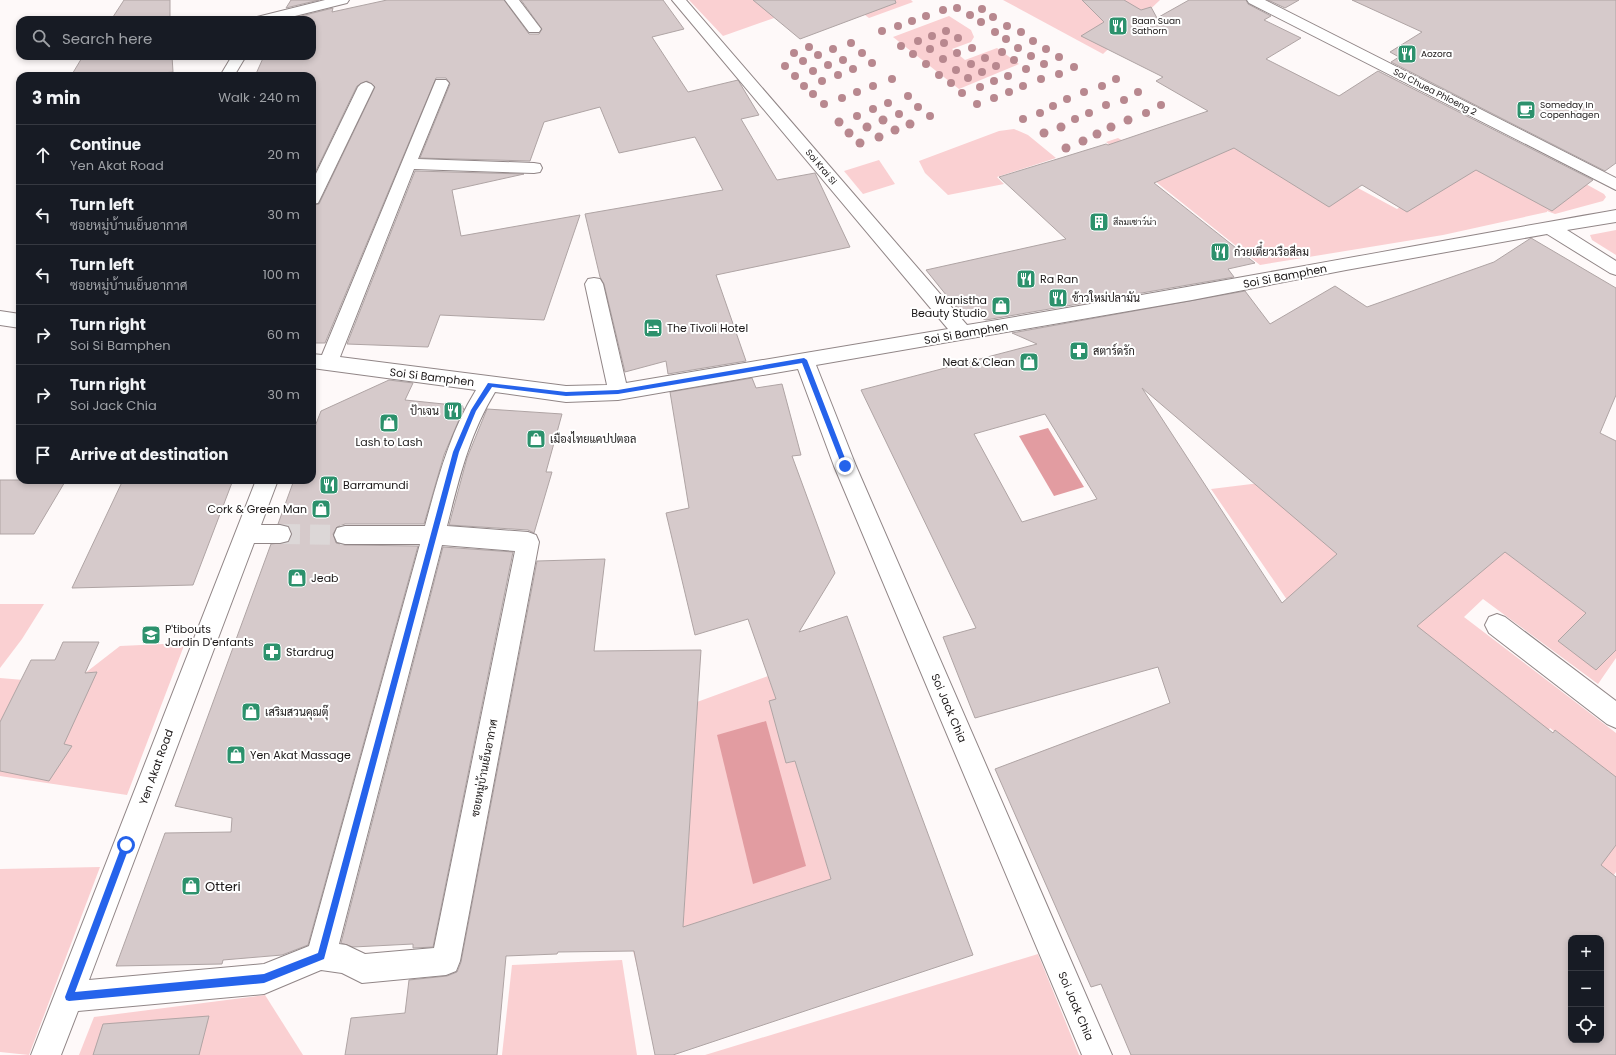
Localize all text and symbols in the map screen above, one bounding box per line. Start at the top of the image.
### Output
restaurant icon: Baan Suan Sathorn [1107,15,1129,37]
place label: Baan Suan Sathorn [1132,15,1181,37]
search box [16,16,316,60]
icon: search [30,27,52,49]
text: Search here [62,28,152,49]
restaurant icon: Aozora [1396,43,1418,65]
place label: Aozora [1421,48,1452,60]
street label: Soi Chuea Phloeng 2 [1391,66,1479,118]
text: 3 min [32,86,80,110]
text: Walk · 240 m [218,88,300,107]
cafe icon: Someday In Copenhagen [1515,99,1537,121]
place label: Someday In Copenhagen [1540,99,1600,121]
text: Continue [70,134,141,155]
icon: ahead [32,144,54,166]
text: 20 m [267,145,300,164]
street label: Soi Krai Si [803,147,839,187]
text: Yen Akat Road [70,156,164,175]
text: Turn left [70,194,134,215]
icon: left [32,204,54,226]
text: 30 m [267,205,300,224]
building icon: สีลมเซาว์น่า [1088,211,1110,233]
text: ซอยหมู่บ้านเย็นอากาศ [70,216,188,235]
place label: สีลมเซาว์น่า [1113,216,1156,228]
restaurant icon: ก๋วยเตี๋ยวเรือสีลม [1209,241,1231,263]
place label: ก๋วยเตี๋ยวเรือสีลม [1234,241,1309,260]
text: Turn left [70,254,134,275]
street label: Soi Si Bamphen [1242,260,1328,292]
icon: left [32,264,54,286]
text: 100 m [263,265,300,284]
restaurant icon: Ra Ran [1015,268,1037,290]
place label: Ra Ran [1040,271,1078,287]
text: ซอยหมู่บ้านเย็นอากาศ [70,276,188,295]
restaurant icon: ข้าวใหม่ปลามัน [1047,287,1069,309]
place label: ข้าวใหม่ปลามัน [1072,290,1140,306]
place label: Wanistha Beauty Studio [911,292,987,321]
shop icon: Wanistha Beauty Studio [990,295,1012,317]
text: Turn right [70,314,146,335]
hotel icon: The Tivoli Hotel [642,317,664,339]
street label: Soi Si Bamphen [923,318,1009,348]
place label: The Tivoli Hotel [667,320,748,336]
icon: right [32,324,54,346]
text: 60 m [267,325,300,344]
text: Soi Si Bamphen [70,336,171,355]
pharmacy icon: สตาร์ดรัก [1068,340,1090,362]
place label: สตาร์ดรัก [1093,343,1135,359]
shop icon: Neat & Clean [1018,351,1040,373]
place label: Neat & Clean [943,354,1015,370]
street label: Soi Si Bamphen [389,364,475,390]
text: Turn right [70,374,146,395]
icon: right [32,384,54,406]
text: 30 m [267,385,300,404]
text: Soi Jack Chia [70,396,157,415]
restaurant icon: ป้าเจน [442,400,464,422]
place label: ป้าเจน [410,403,439,419]
shop icon: Lash to Lash [378,412,400,434]
shop icon: เมืองไทยแคปปตอล [525,428,547,450]
place label: เมืองไทยแคปปตอล [550,431,636,447]
place label: Lash to Lash [356,434,422,450]
icon: arrive [32,444,54,466]
text: Arrive at destination [70,444,228,465]
route end [836,457,854,475]
restaurant icon: Barramundi [318,474,340,496]
place label: Barramundi [343,477,409,493]
shop icon: Cork & Green Man [310,498,332,520]
place label: Cork & Green Man [207,501,307,517]
shop icon: Jeab [286,567,308,589]
place label: Jeab [311,570,339,586]
place label: P'tibouts Jardin D'enfants [165,621,254,650]
school or university icon: P'tibouts Jardin D'enfants [140,624,162,646]
pharmacy icon: Stardrug [261,641,283,663]
place label: Stardrug [286,644,334,660]
street label: Soi Jack Chia [927,671,971,745]
shop icon: เสริมสวนคุณตุ๊ [240,701,262,723]
place label: เสริมสวนคุณตุ๊ [265,704,329,721]
street label: ซอยหมู่บ้านเย็นอากาศ [466,717,501,818]
street label: Yen Akat Road [135,727,177,807]
shop icon: Yen Akat Massage [225,744,247,766]
place label: Yen Akat Massage [250,747,351,763]
route start [117,836,135,854]
shop icon: Otteri [180,875,202,897]
place label: Otteri [205,877,241,896]
map controls [1568,935,1604,1043]
button: + [1568,935,1604,971]
street label: Soi Jack Chia [1054,969,1098,1043]
button: − [1568,971,1604,1007]
button: locate [1568,1007,1604,1043]

